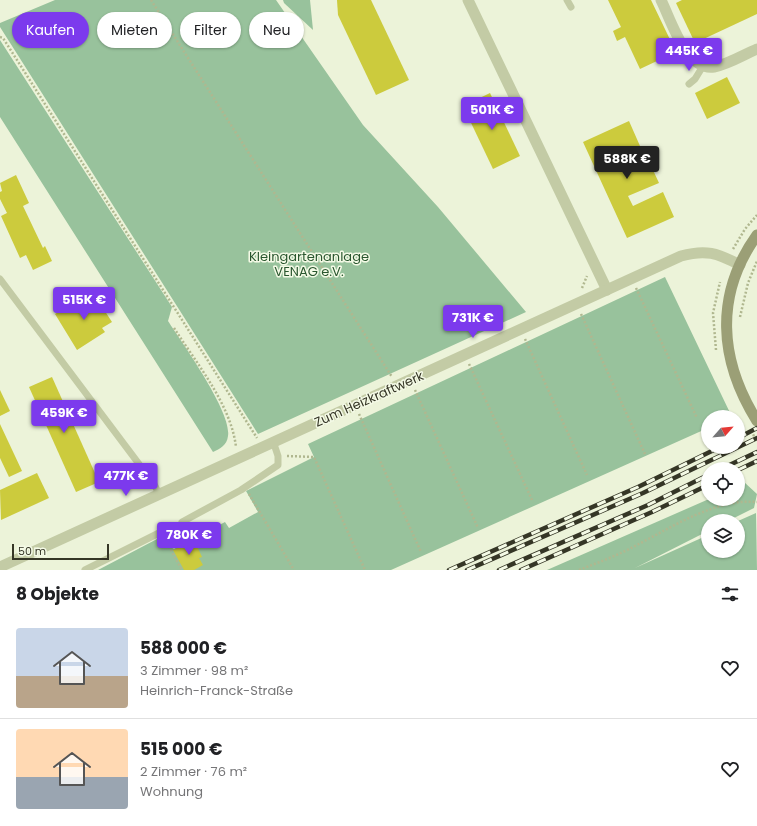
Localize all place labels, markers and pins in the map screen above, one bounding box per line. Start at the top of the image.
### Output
pin: 445K € [656,38,722,72]
pin: 501K € [459,97,525,131]
pin: 588K € [594,146,660,180]
pin: 515K € [51,287,117,321]
pin: 731K € [440,305,506,339]
pin: 459K € [31,400,97,434]
pin: 477K € [93,463,159,497]
pin: 780K € [156,522,222,556]

